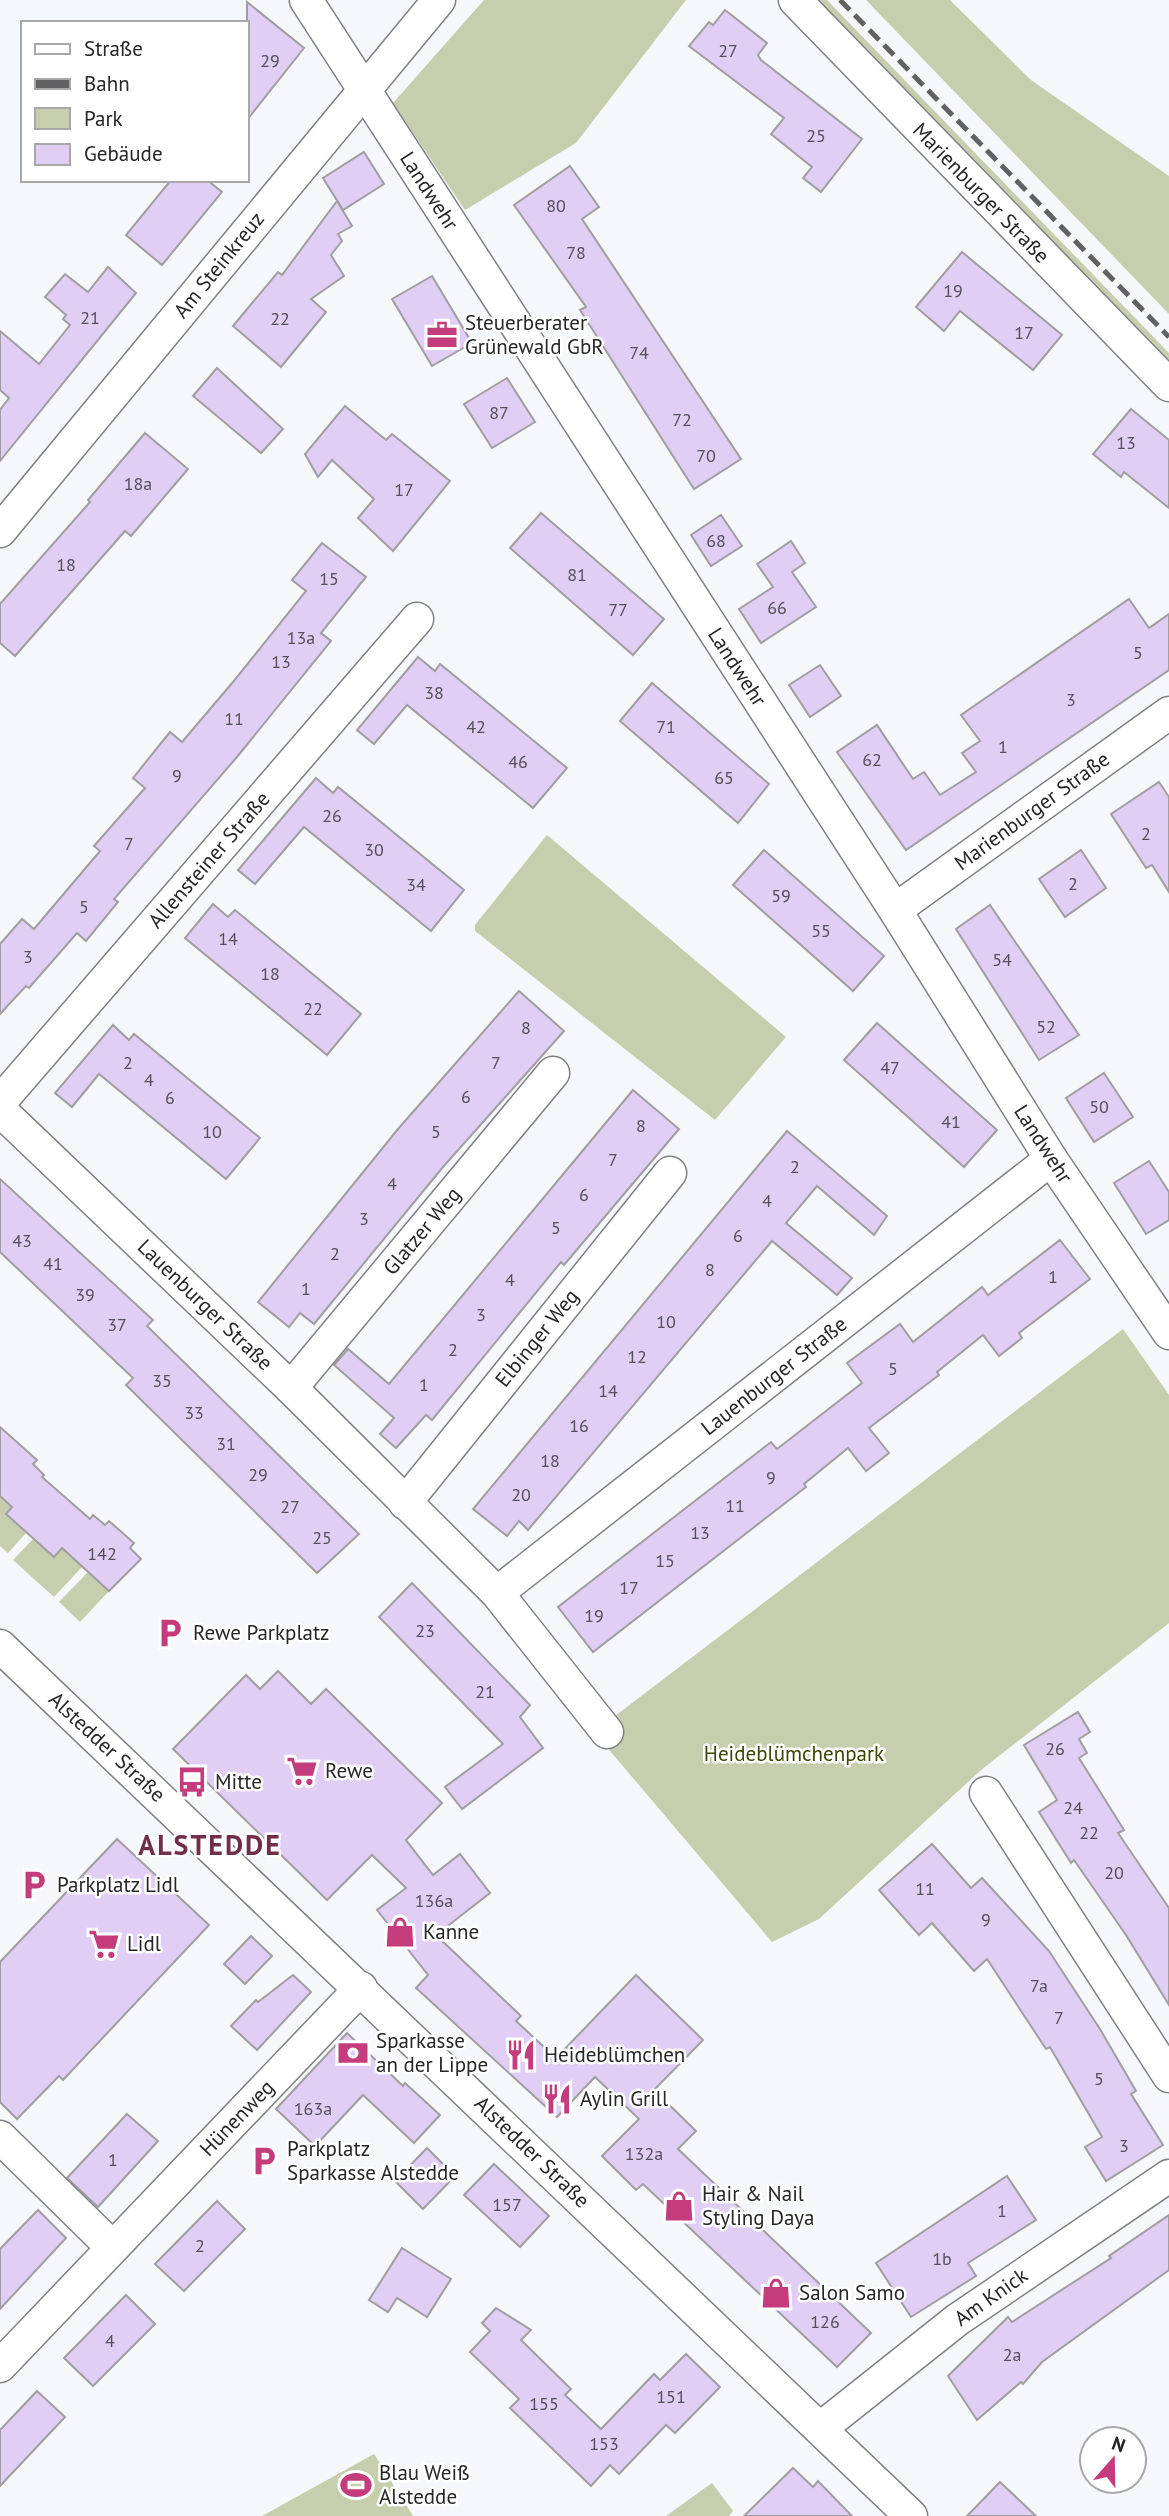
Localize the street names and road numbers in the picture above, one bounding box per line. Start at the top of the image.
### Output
street label: Marienburger Straße [907,117,1055,269]
street label: Landwehr [394,146,465,235]
street label: Am Steinkreuz [167,206,270,323]
street label: Landwehr [702,622,773,711]
street label: Marienburger Straße [949,745,1115,876]
street label: Allensteiner Straße [142,786,275,934]
street label: Landwehr [1008,1099,1079,1188]
street label: Glatzer Weg [377,1181,466,1280]
street label: Lauenburger Straße [132,1233,279,1376]
street label: Elbinger Weg [489,1283,584,1392]
street label: Lauenburger Straße [695,1310,852,1441]
street label: Alstedder Straße [43,1686,171,1808]
street label: Hünenweg [194,2074,280,2162]
street label: Alstedder Straße [469,2090,596,2213]
street label: Am Knick [949,2261,1033,2332]

